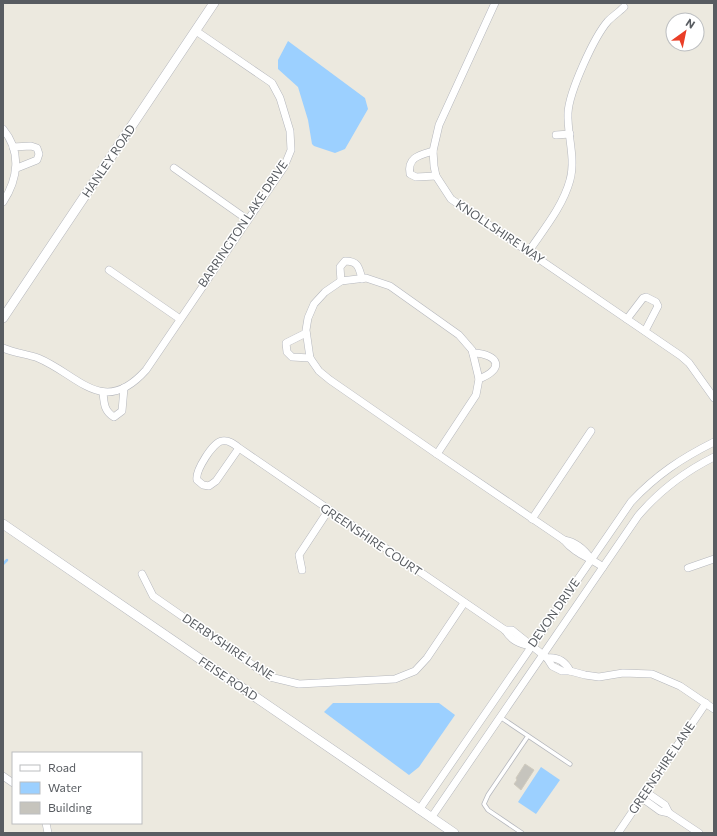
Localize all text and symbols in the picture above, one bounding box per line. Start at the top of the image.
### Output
north arrow [665,12,705,52]
text: N [684,15,698,31]
street label: HANLEY ROAD [79,121,138,200]
street label: BARRINGTON LAKE DRIVE [194,157,290,289]
street label: KNOLLSHIRE WAY [454,196,548,266]
street label: GREENSHIRE COURT [318,500,425,578]
street label: DEVON DRIVE [524,575,582,649]
street label: DERBYSHIRE LANE [180,610,277,682]
street label: FEISE ROAD [196,653,261,703]
street label: GREENSHIRE LANE [625,719,697,816]
legend [12,752,142,824]
text: Road [48,760,76,774]
text: Water [48,780,82,794]
text: Building [48,800,92,814]

